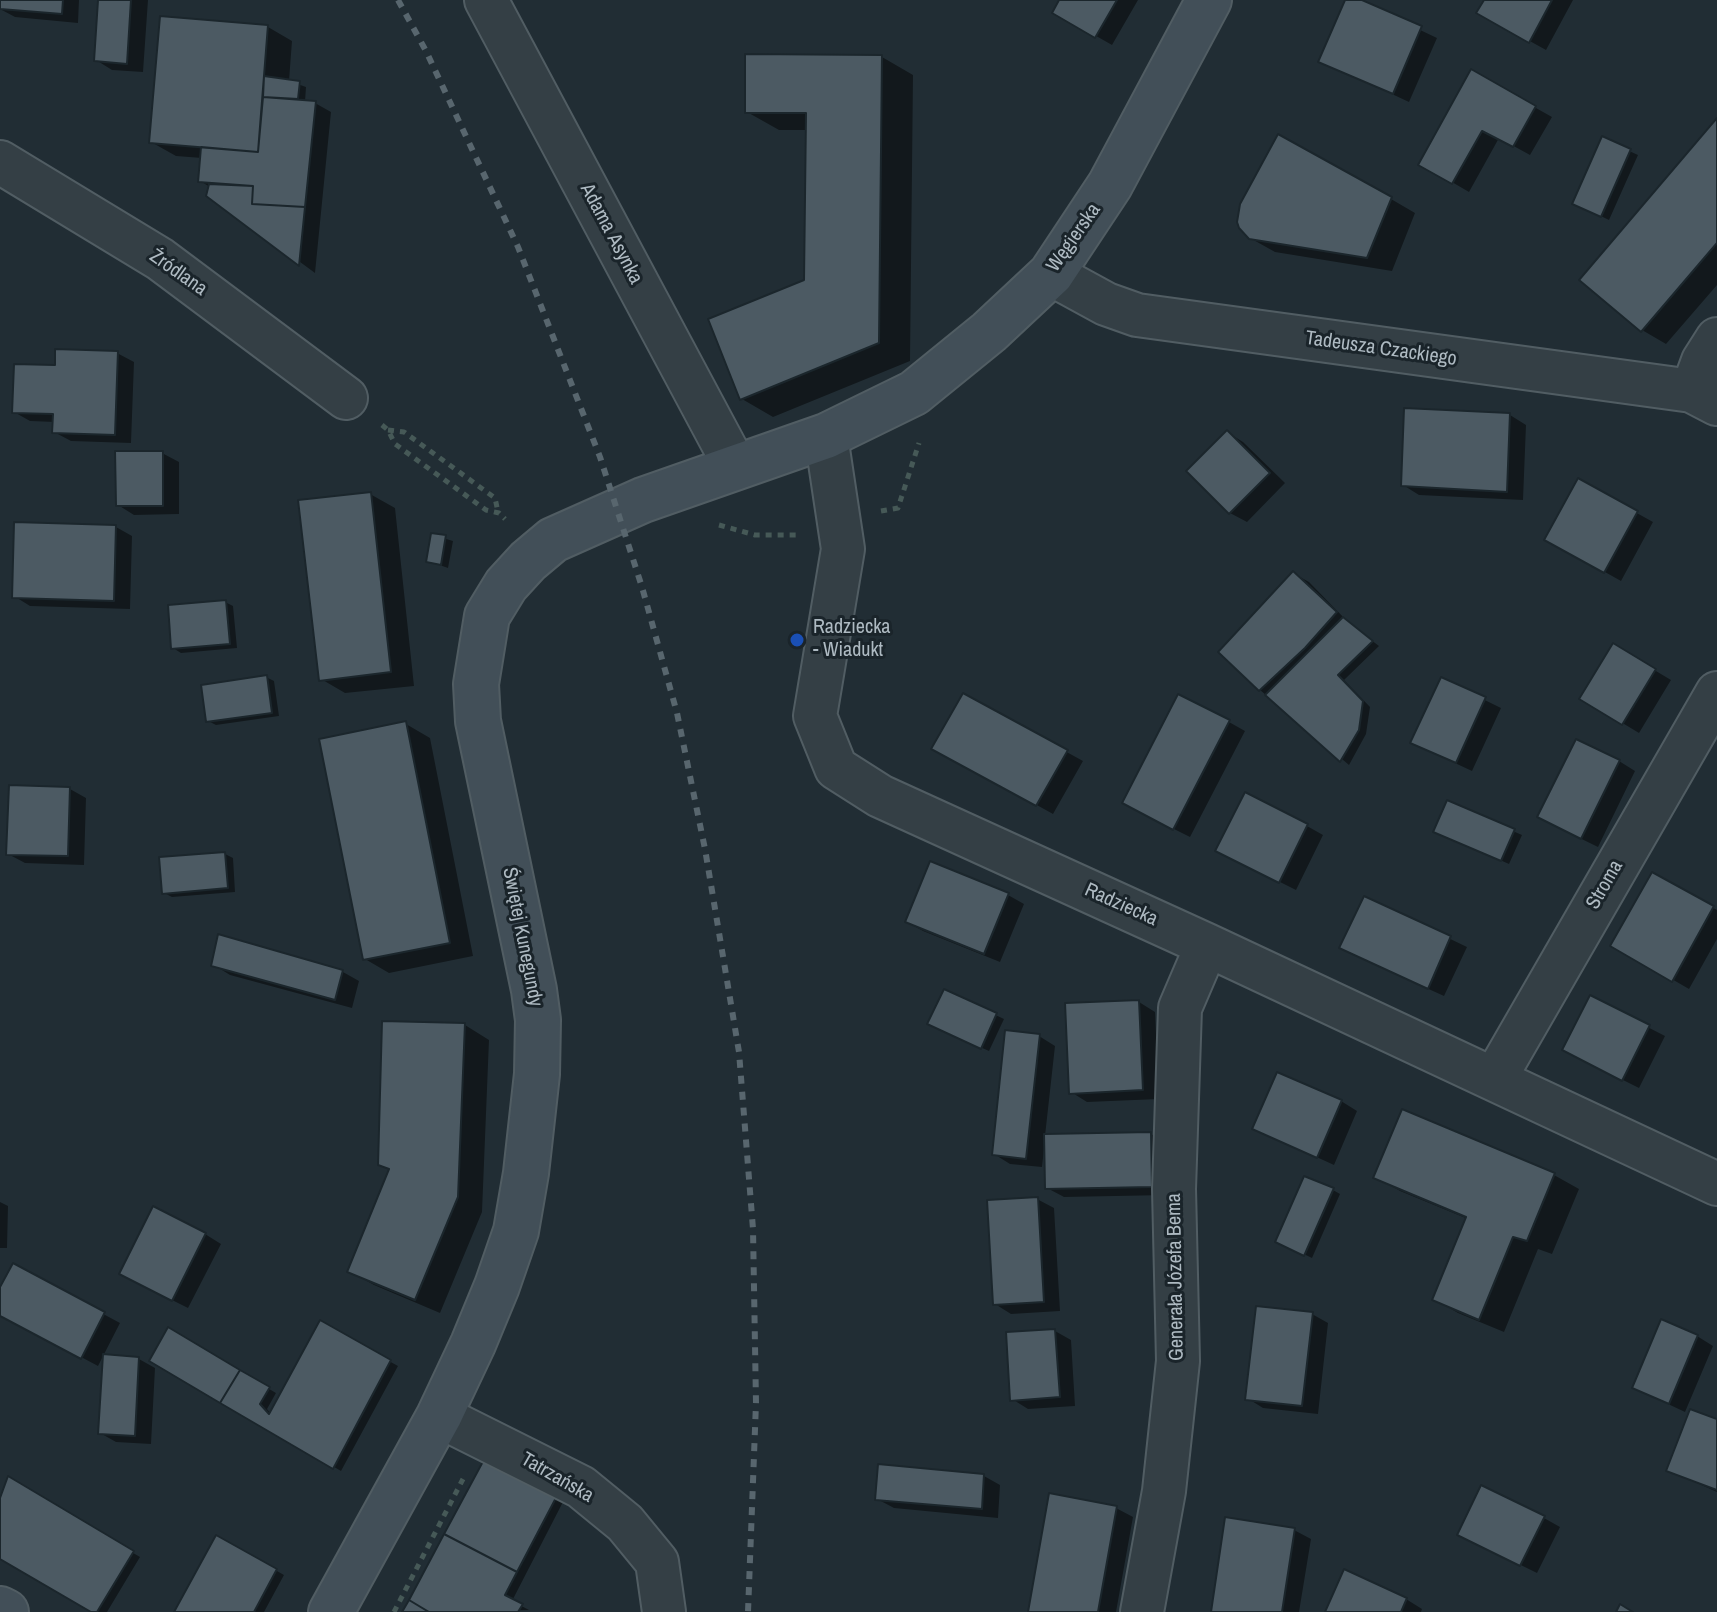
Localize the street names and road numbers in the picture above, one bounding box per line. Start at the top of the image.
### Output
street label: Adama Asynka [575,180,647,288]
street label: Węgierska [1042,199,1106,277]
street label: Źródlana [145,245,211,301]
street label: Tadeusza Czackiego [1304,327,1458,371]
street label: Stroma [1581,856,1629,914]
street label: Świętej Kunegundy [497,865,547,1009]
street label: Radziecka [1081,878,1161,932]
street label: Generała Józefa Bema [1163,1193,1189,1361]
street label: Tatrzańska [517,1448,597,1508]

